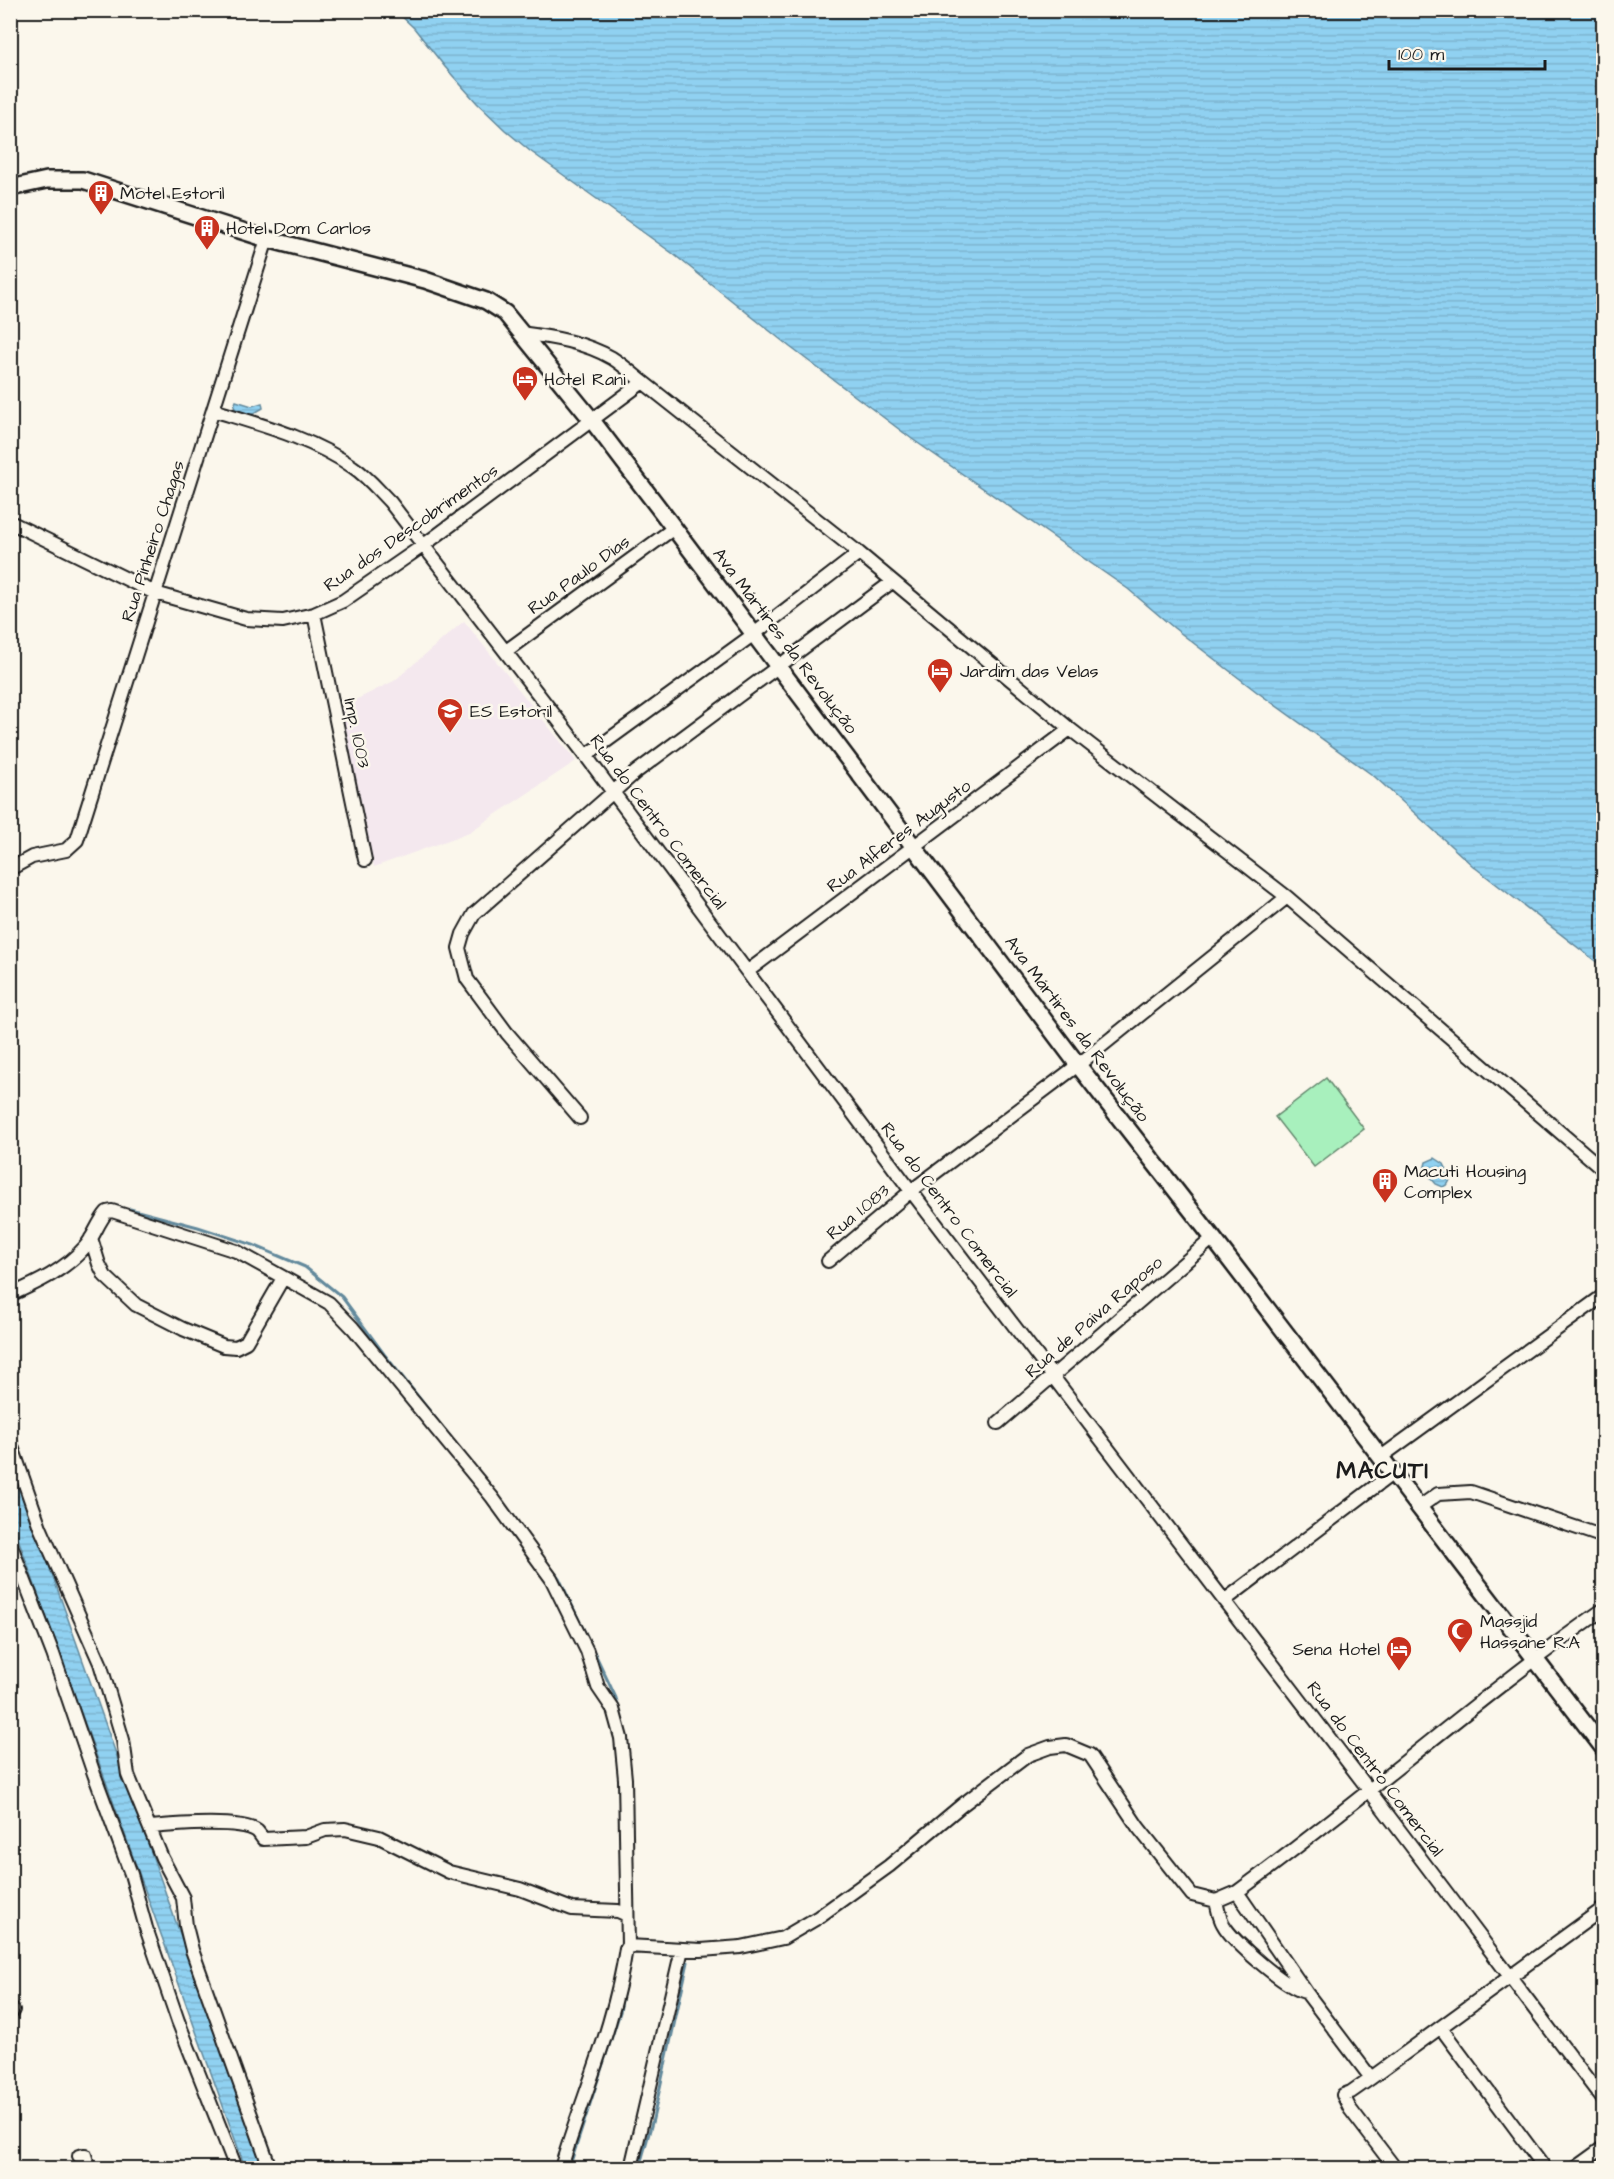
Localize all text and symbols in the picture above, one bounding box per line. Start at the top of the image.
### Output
scale bar [1389,33,1545,71]
text: 100 m [1398,42,1444,67]
building icon: Motel Estoril [86,178,116,216]
place label: Motel Estoril [120,181,225,206]
building icon: Hotel Dom Carlos [192,213,222,251]
place label: Hotel Dom Carlos [226,216,371,241]
hotel icon: Hotel Rani [510,364,540,402]
place label: Hotel Rani [544,367,626,392]
street label: Rua Pinheiro Chagas [115,457,192,625]
street label: Rua dos Descobrimentos [319,458,503,598]
street label: Rua Paulo Dias [523,529,635,621]
street label: Ava Mártires da Revolução [707,543,863,739]
hotel icon: Jardim das Velas [925,656,955,694]
place label: Jardim das Velas [960,659,1098,684]
street label: Imp. 1003 [337,696,377,770]
school or university icon: ES Estoril [435,696,465,734]
place label: ES Estoril [470,699,552,724]
street label: Rua do Centro Comercial [584,729,732,915]
street label: Rua Alferes Augusto [822,773,977,899]
street label: Ava Mártires da Revolução [999,931,1155,1127]
street label: Rua do Centro Comercial [875,1117,1023,1303]
place label: Macuti Housing Complex [1404,1159,1526,1205]
building icon: Macuti Housing Complex [1370,1166,1400,1204]
street label: Rua 1.083 [821,1178,895,1246]
street label: Rua de Paiva Raposo [1020,1250,1168,1384]
district label: MACUTI [1336,1454,1430,1488]
place label: Massjid Hassane R.A [1480,1609,1581,1655]
mosque icon: Massjid Hassane R.A [1445,1616,1475,1654]
hotel icon: Sena Hotel [1384,1634,1414,1672]
place label: Sena Hotel [1292,1637,1380,1662]
street label: Rua do Centro Comercial [1301,1676,1449,1862]

